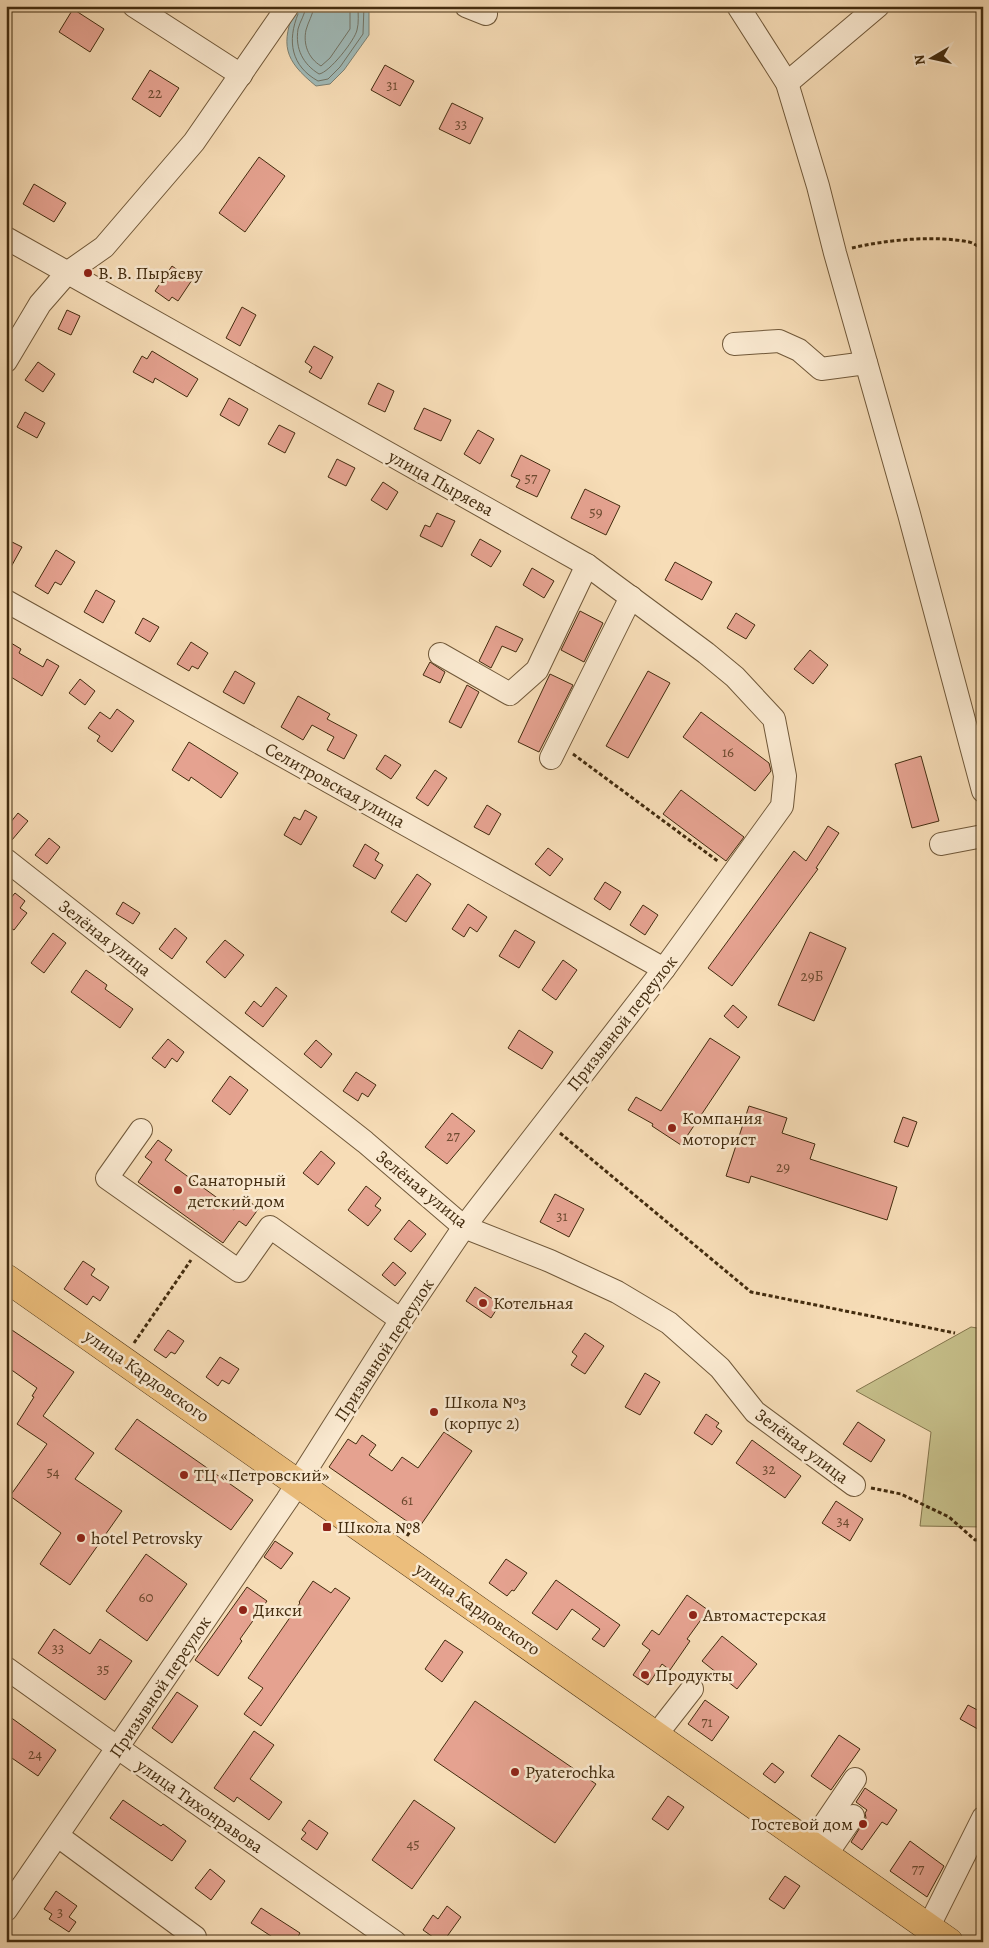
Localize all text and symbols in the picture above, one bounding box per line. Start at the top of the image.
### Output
north arrow [906,32,956,82]
text: N [909,53,930,66]
house number: 31 [386,75,398,95]
house number: 22 [148,83,162,103]
house number: 33 [455,114,467,134]
place label: В. В. Пыряеву [98,261,204,285]
marker: В. В. Пыряеву [82,267,94,279]
street label: улица Пыряева [383,444,499,522]
house number: 57 [525,468,538,488]
house number: 59 [589,502,603,522]
street label: Селитровская улица [261,736,410,834]
house number: 16 [722,742,734,762]
street label: Зелёная улица [54,894,157,982]
street label: Призывной переулок [561,950,683,1096]
house number: 29Б [801,966,824,986]
place label: Компания моторист [682,1106,762,1151]
marker: Компания моторист [666,1122,678,1134]
house number: 27 [446,1126,460,1146]
street label: Зелёная улица [371,1145,473,1234]
house number: 29 [776,1157,790,1177]
place label: Санаторный детский дом [187,1168,286,1213]
marker: Санаторный детский дом [172,1184,184,1196]
house number: 31 [556,1206,568,1226]
street label: Призывной переулок [329,1274,439,1426]
place label: Котельная [493,1291,574,1315]
marker: Котельная [477,1297,489,1309]
street label: улица Кардовского [79,1323,214,1428]
place label: Школа №3 (корпус 2) [444,1390,527,1435]
street label: Зелёная улица [750,1403,854,1490]
marker: Школа №3 (корпус 2) [428,1406,440,1418]
house number: 32 [762,1459,776,1479]
house number: 54 [46,1462,60,1482]
place label: ТЦ «Петровский» [194,1463,330,1487]
marker: ТЦ «Петровский» [178,1469,190,1481]
house number: 61 [401,1490,413,1510]
house number: 34 [836,1511,850,1531]
place label: Школа №8 [337,1515,421,1539]
marker: Школа №8 [321,1521,333,1533]
place label: hotel Petrovsky [91,1526,203,1550]
marker: hotel Petrovsky [75,1532,87,1544]
street label: улица Кардовского [410,1556,545,1661]
house number: 60 [139,1587,153,1607]
place label: Дикси [253,1598,302,1622]
place label: Автомастерская [702,1603,826,1627]
marker: Дикси [237,1604,249,1616]
marker: Автомастерская [687,1609,699,1621]
street label: Призывной переулок [104,1611,216,1763]
house number: 33 [52,1638,64,1658]
house number: 35 [97,1659,109,1679]
place label: Продукты [655,1663,733,1687]
marker: Продукты [639,1669,651,1681]
house number: 71 [701,1712,713,1732]
house number: 24 [28,1744,42,1764]
street label: улица Тихонравова [131,1753,269,1859]
place label: Pyaterochka [525,1760,616,1784]
marker: Pyaterochka [509,1766,521,1778]
place label: Гостевой дом [751,1812,853,1836]
marker: Гостевой дом [857,1818,869,1830]
house number: 45 [406,1834,420,1854]
house number: 77 [912,1859,925,1879]
house number: 3 [57,1902,63,1922]

